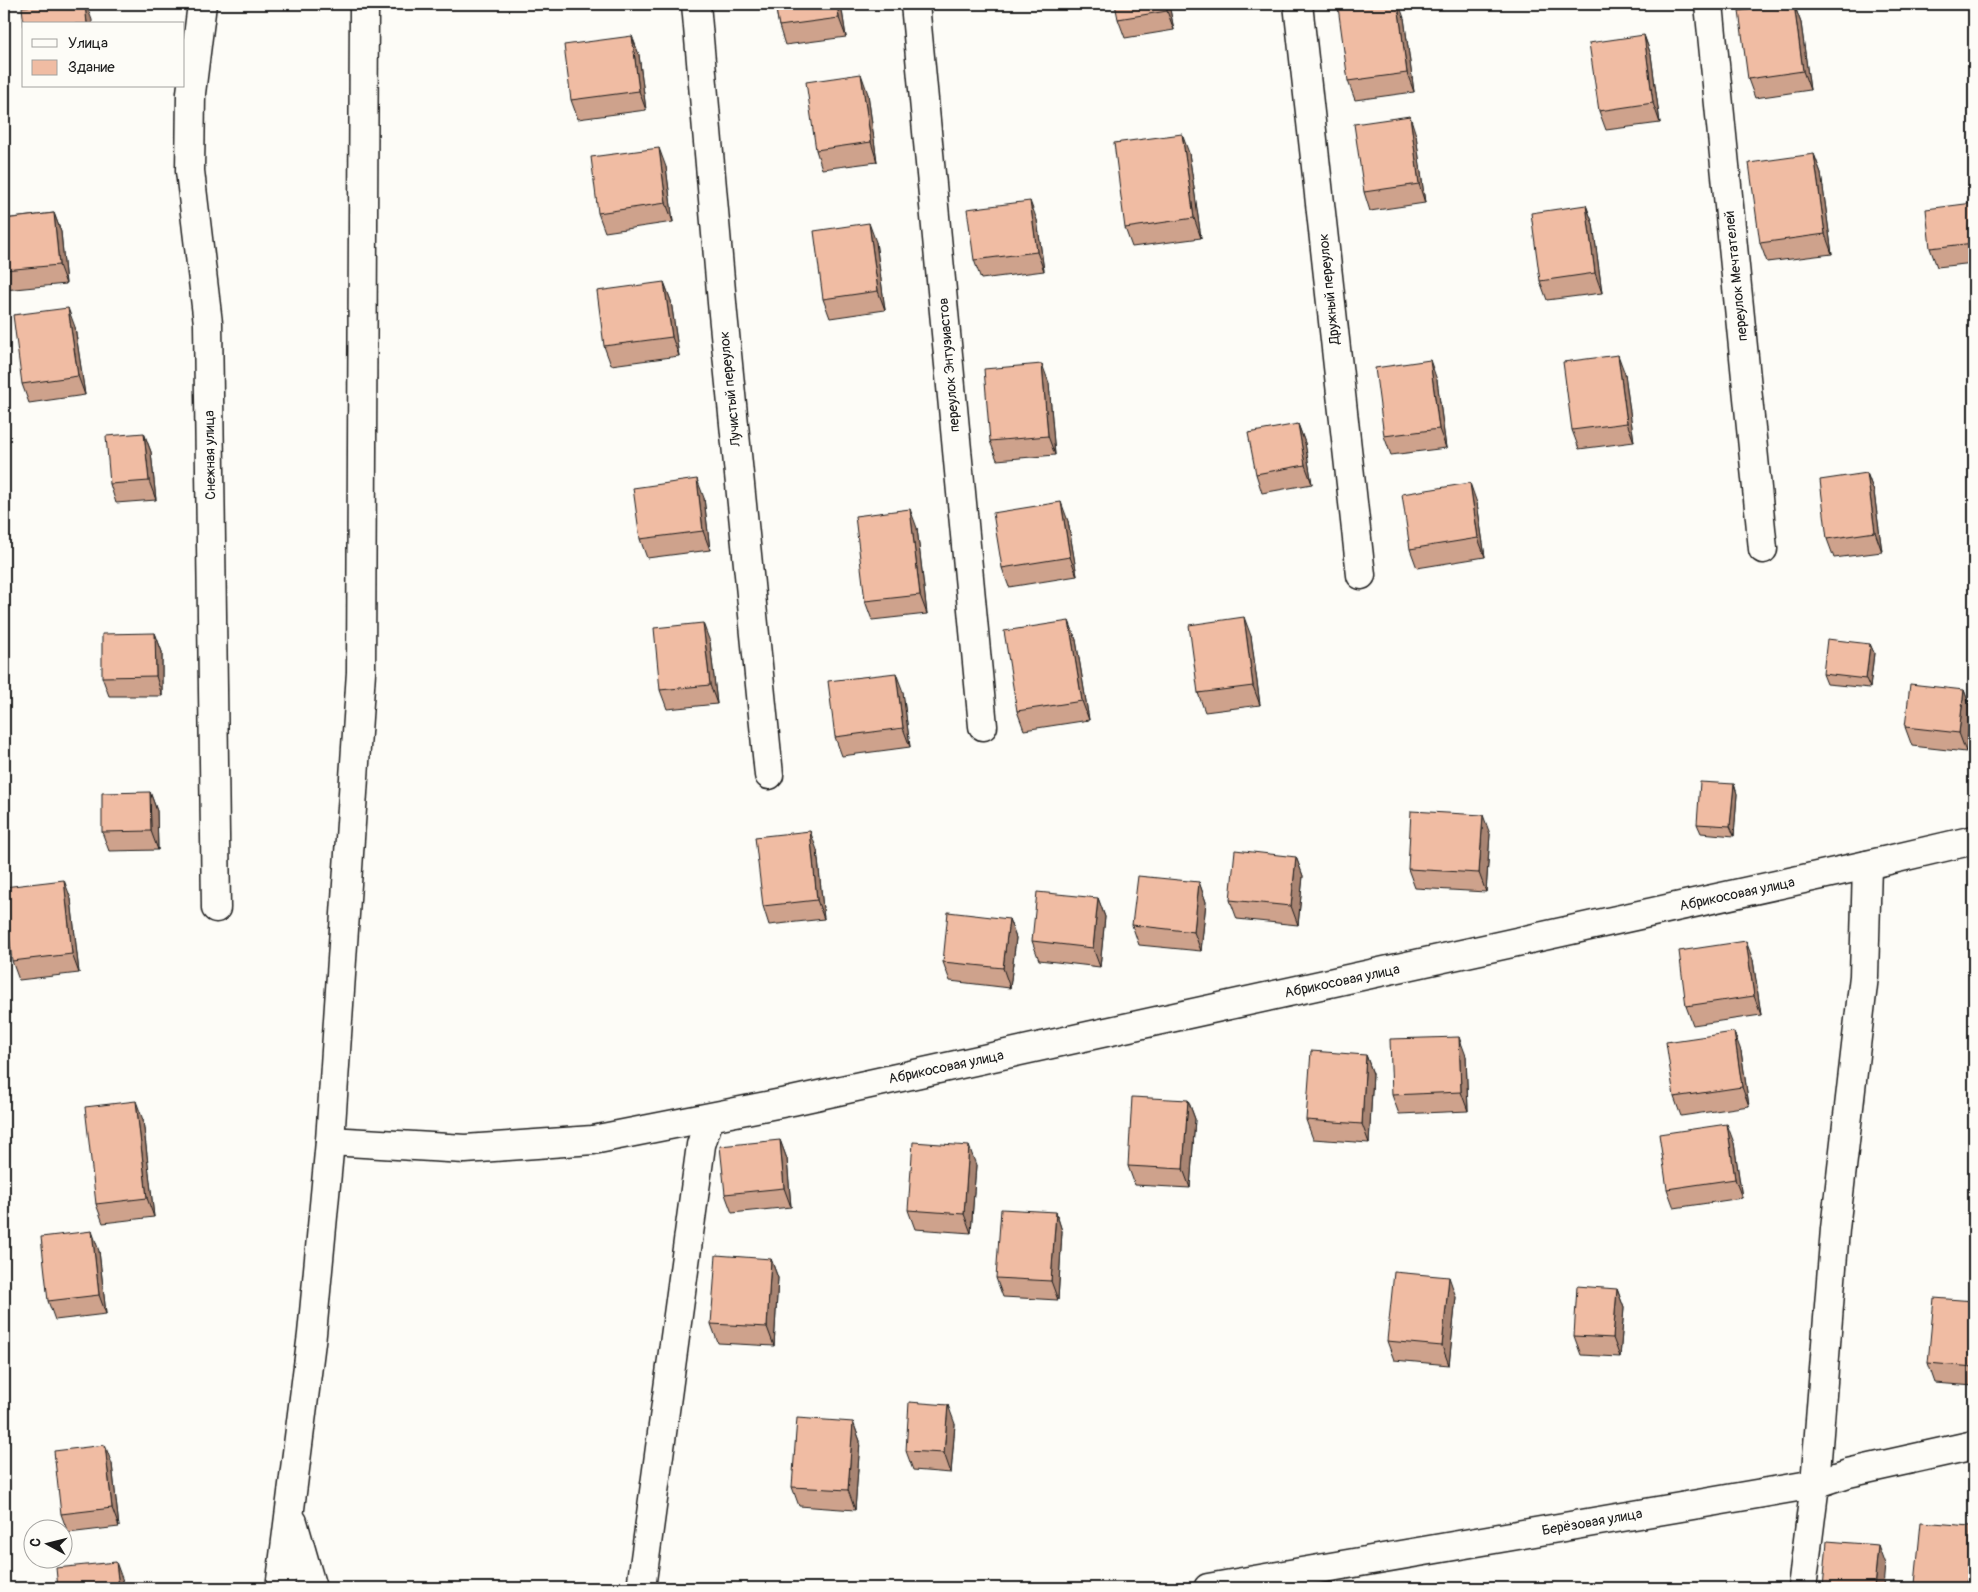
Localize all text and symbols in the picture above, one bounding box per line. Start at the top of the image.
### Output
legend [22,22,185,88]
text: Улица [68,34,108,53]
text: Здание [68,58,115,77]
street label: переулок Мечтателей [1721,210,1751,342]
street label: Дружный переулок [1315,233,1343,346]
street label: переулок Энтузиастов [935,297,963,433]
street label: Лучистый переулок [715,330,745,449]
street label: Снежная улица [201,410,219,500]
street label: Абрикосовая улица [1678,874,1796,914]
street label: Абрикосовая улица [1283,961,1401,1001]
street label: Абрикосовая улица [887,1047,1005,1087]
street label: Берёзовая улица [1540,1505,1644,1539]
north arrow [22,1520,72,1570]
text: С [27,1537,45,1548]

